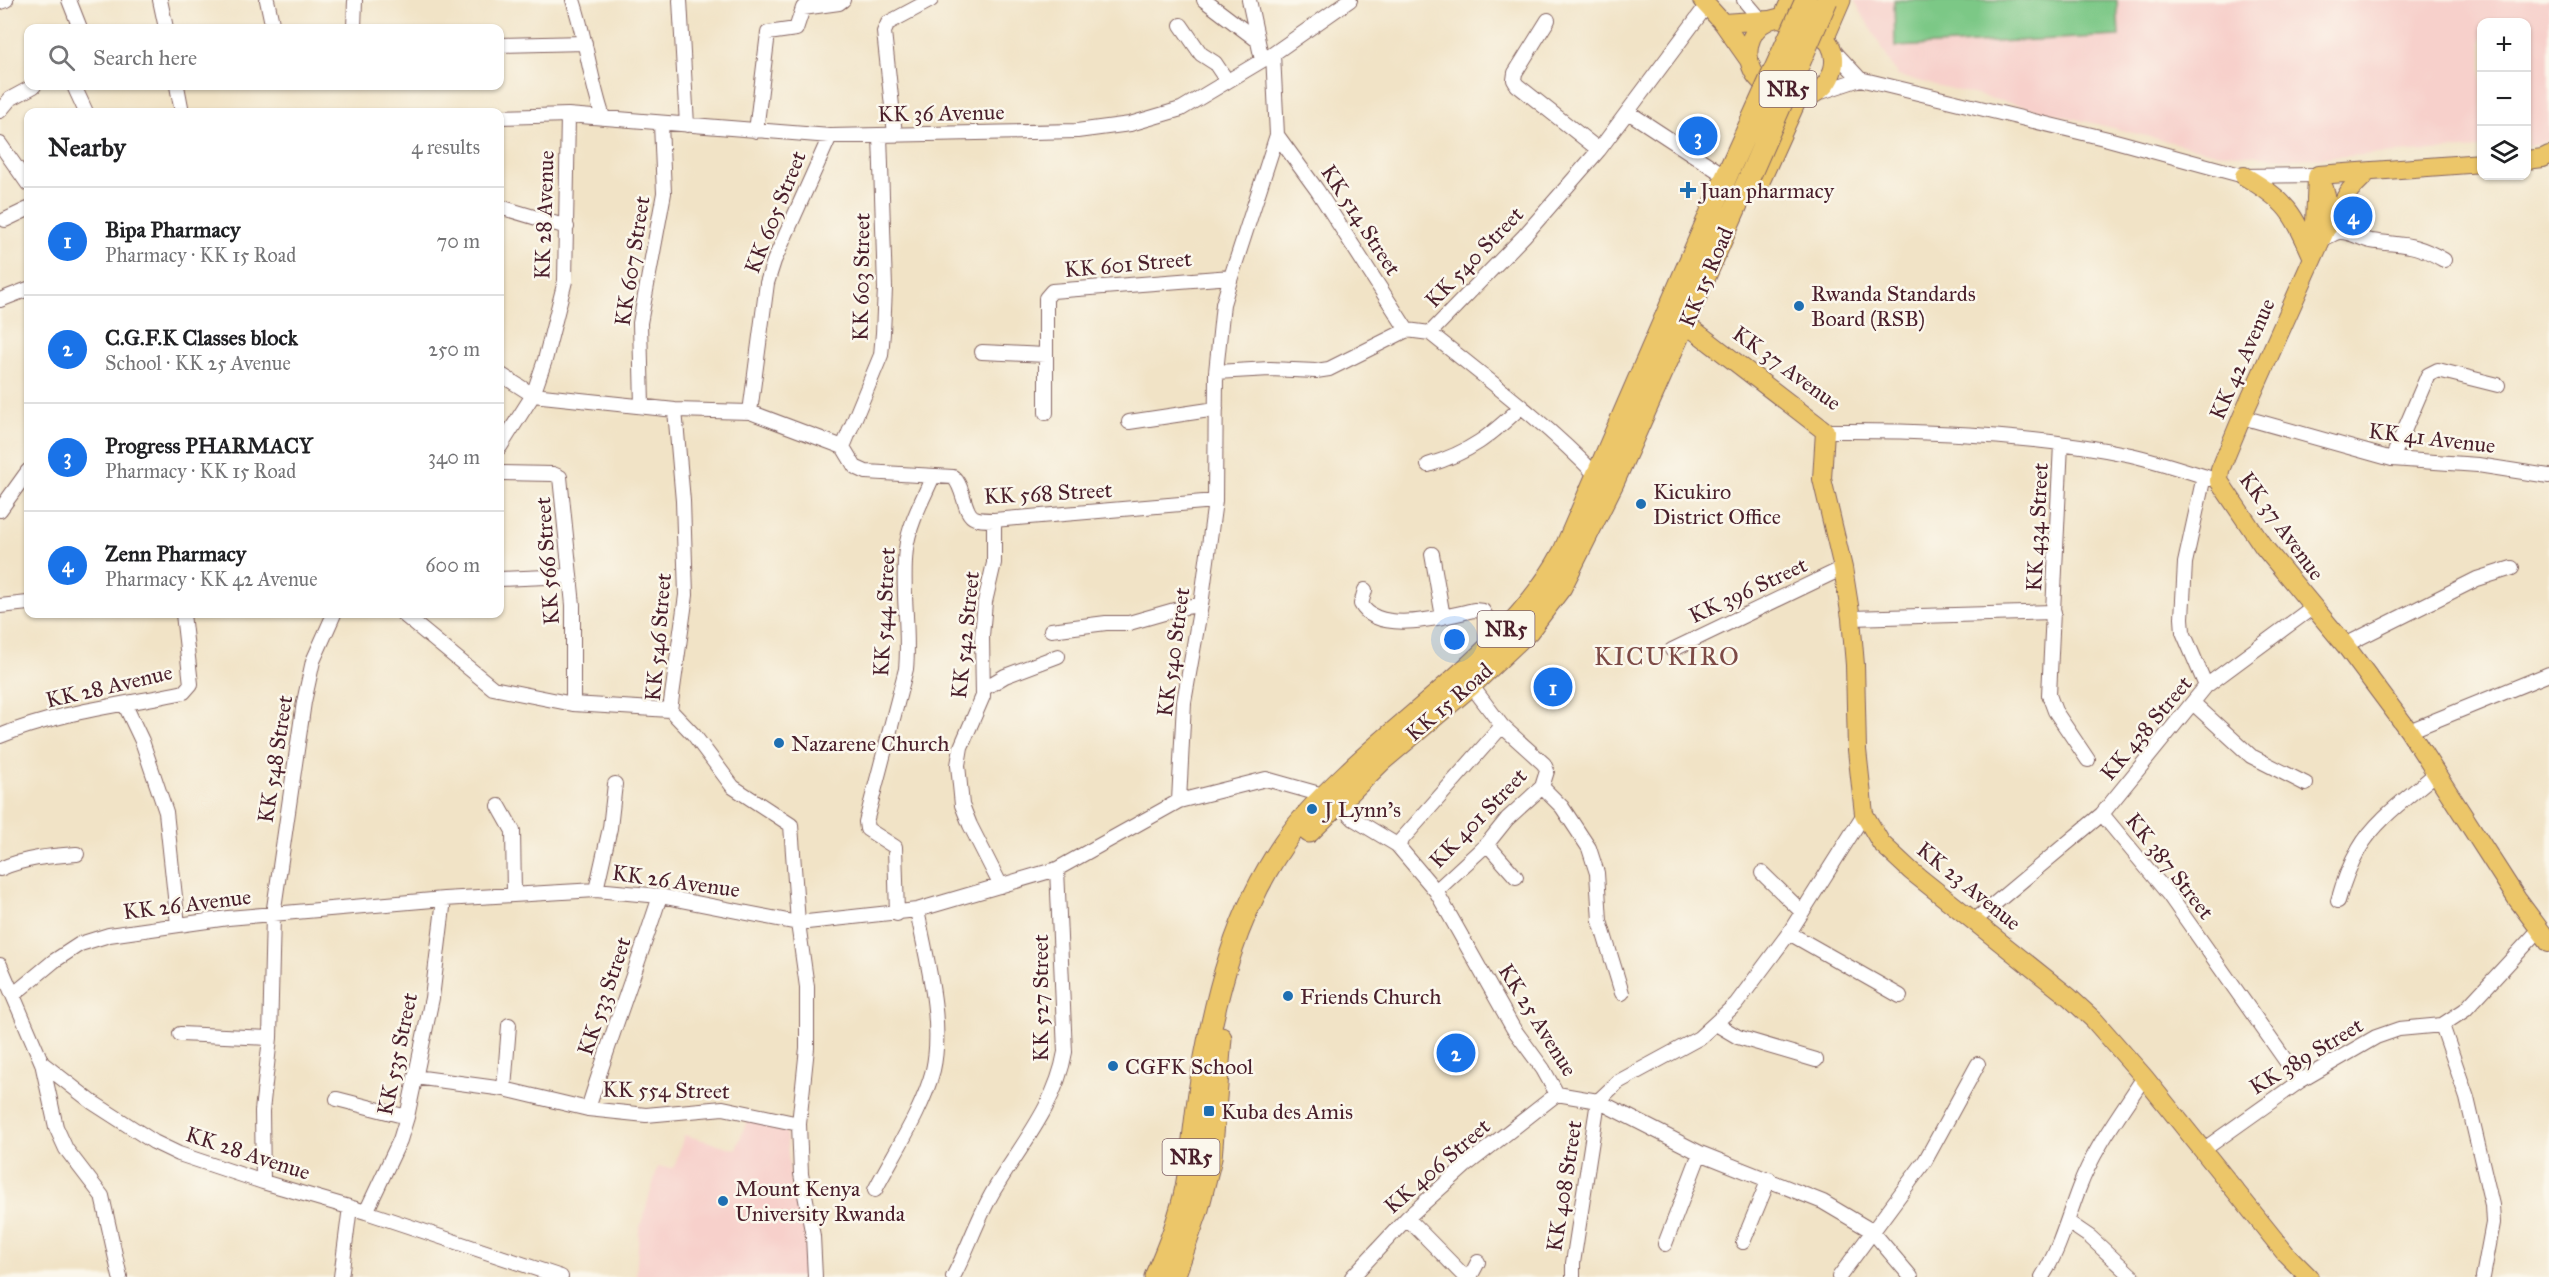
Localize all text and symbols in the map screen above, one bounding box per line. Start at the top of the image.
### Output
map controls [2477,18,2531,180]
button: + [2477,18,2531,72]
search box [24,24,504,90]
icon: search [45,41,78,74]
text: Search here [93,44,197,71]
road number: NR5 [1760,71,1816,107]
button: − [2477,72,2531,126]
street label: KK 36 Avenue [877,98,1005,128]
pin: 3 [1678,114,1718,158]
button: layers [2477,126,2531,180]
text: Nearby [48,131,126,163]
text: 4 results [411,135,480,159]
street label: KK 605 Street [738,147,812,277]
street label: KK 28 Avenue [528,150,560,280]
street label: KK 514 Street [1315,160,1407,281]
place label: Juan pharmacy [1698,177,1835,204]
marker: Juan pharmacy [1681,183,1695,197]
street label: KK 607 Street [608,194,656,328]
pin: 4 [2334,194,2372,238]
street label: KK 540 Street [1419,201,1529,313]
street label: KK 603 Street [846,212,876,341]
text: Bipa Pharmacy [105,216,240,243]
street label: KK 15 Road [1673,223,1739,331]
text: 1 [64,229,71,253]
text: 70 m [437,229,480,253]
text: Pharmacy · KK 15 Road [105,243,296,267]
street label: KK 601 Street [1063,245,1193,283]
place label: Rwanda Standards Board (RSB) [1811,280,1976,332]
street label: KK 42 Avenue [2203,294,2281,424]
marker: Rwanda Standards Board (RSB) [1792,299,1806,313]
street label: KK 37 Avenue [1728,320,1846,416]
text: C.G.F.K Classes block [105,324,298,351]
text: 2 [63,337,72,361]
text: 250 m [428,337,480,361]
text: School · KK 25 Avenue [105,351,291,375]
street label: KK 41 Avenue [2367,417,2497,459]
text: Progress PHARMACY [105,432,313,459]
text: 3 [64,445,72,469]
text: 340 m [428,445,480,469]
text: Pharmacy · KK 15 Road [105,459,296,483]
street label: KK 434 Street [2020,462,2054,592]
street label: KK 37 Avenue [2234,467,2330,585]
street label: KK 568 Street [983,476,1113,510]
place label: Kicukiro District Office [1653,478,1781,530]
street label: KK 566 Street [529,496,565,626]
marker: Kicukiro District Office [1634,497,1648,511]
text: Zenn Pharmacy [105,540,246,567]
street label: KK 544 Street [867,546,901,677]
street label: KK 396 Street [1685,551,1812,629]
text: 4 [62,553,73,577]
text: 600 m [425,553,480,577]
text: Pharmacy · KK 42 Avenue [105,567,318,591]
street label: KK 542 Street [945,570,985,700]
street label: KK 546 Street [639,572,677,702]
street label: KK 540 Street [1151,586,1195,718]
road number: NR5 [1478,611,1534,647]
your location [1440,625,1469,654]
district label: KICUKIRO [1594,640,1740,672]
street label: KK 15 Road [1400,657,1498,747]
street label: KK 28 Avenue [43,658,175,714]
pin: 1 [1534,664,1572,710]
street label: KK 438 Street [2094,670,2198,786]
street label: KK 548 Street [252,693,298,825]
place label: Nazarene Church [791,730,949,757]
marker: Nazarene Church [772,736,786,750]
street label: KK 401 Street [1424,762,1533,874]
place label: J Lynn's [1322,796,1401,823]
marker: J Lynn's [1305,802,1319,816]
street label: KK 387 Street [2120,807,2220,925]
street label: KK 23 Avenue [1911,836,2027,936]
street label: KK 26 Avenue [610,859,742,903]
street label: KK 26 Avenue [121,883,253,925]
street label: KK 533 Street [571,933,637,1059]
street label: KK 527 Street [1027,934,1054,1062]
street label: KK 25 Avenue [1493,959,1583,1081]
place label: Friends Church [1300,983,1441,1010]
marker: Friends Church [1281,989,1295,1003]
street label: KK 535 Street [371,990,423,1118]
street label: KK 389 Street [2244,1011,2368,1100]
pin: 2 [1436,1030,1476,1076]
place label: CGFK School [1125,1053,1253,1080]
marker: CGFK School [1106,1059,1120,1073]
street label: KK 554 Street [602,1075,730,1105]
place label: Kuba des Amis [1221,1098,1353,1125]
marker: Kuba des Amis [1202,1104,1216,1118]
street label: KK 406 Street [1378,1112,1496,1219]
street label: KK 408 Street [1540,1118,1588,1253]
street label: KK 28 Avenue [182,1120,314,1186]
road number: NR5 [1162,1139,1220,1175]
place label: Mount Kenya University Rwanda [735,1175,906,1227]
marker: Mount Kenya University Rwanda [716,1194,730,1208]

